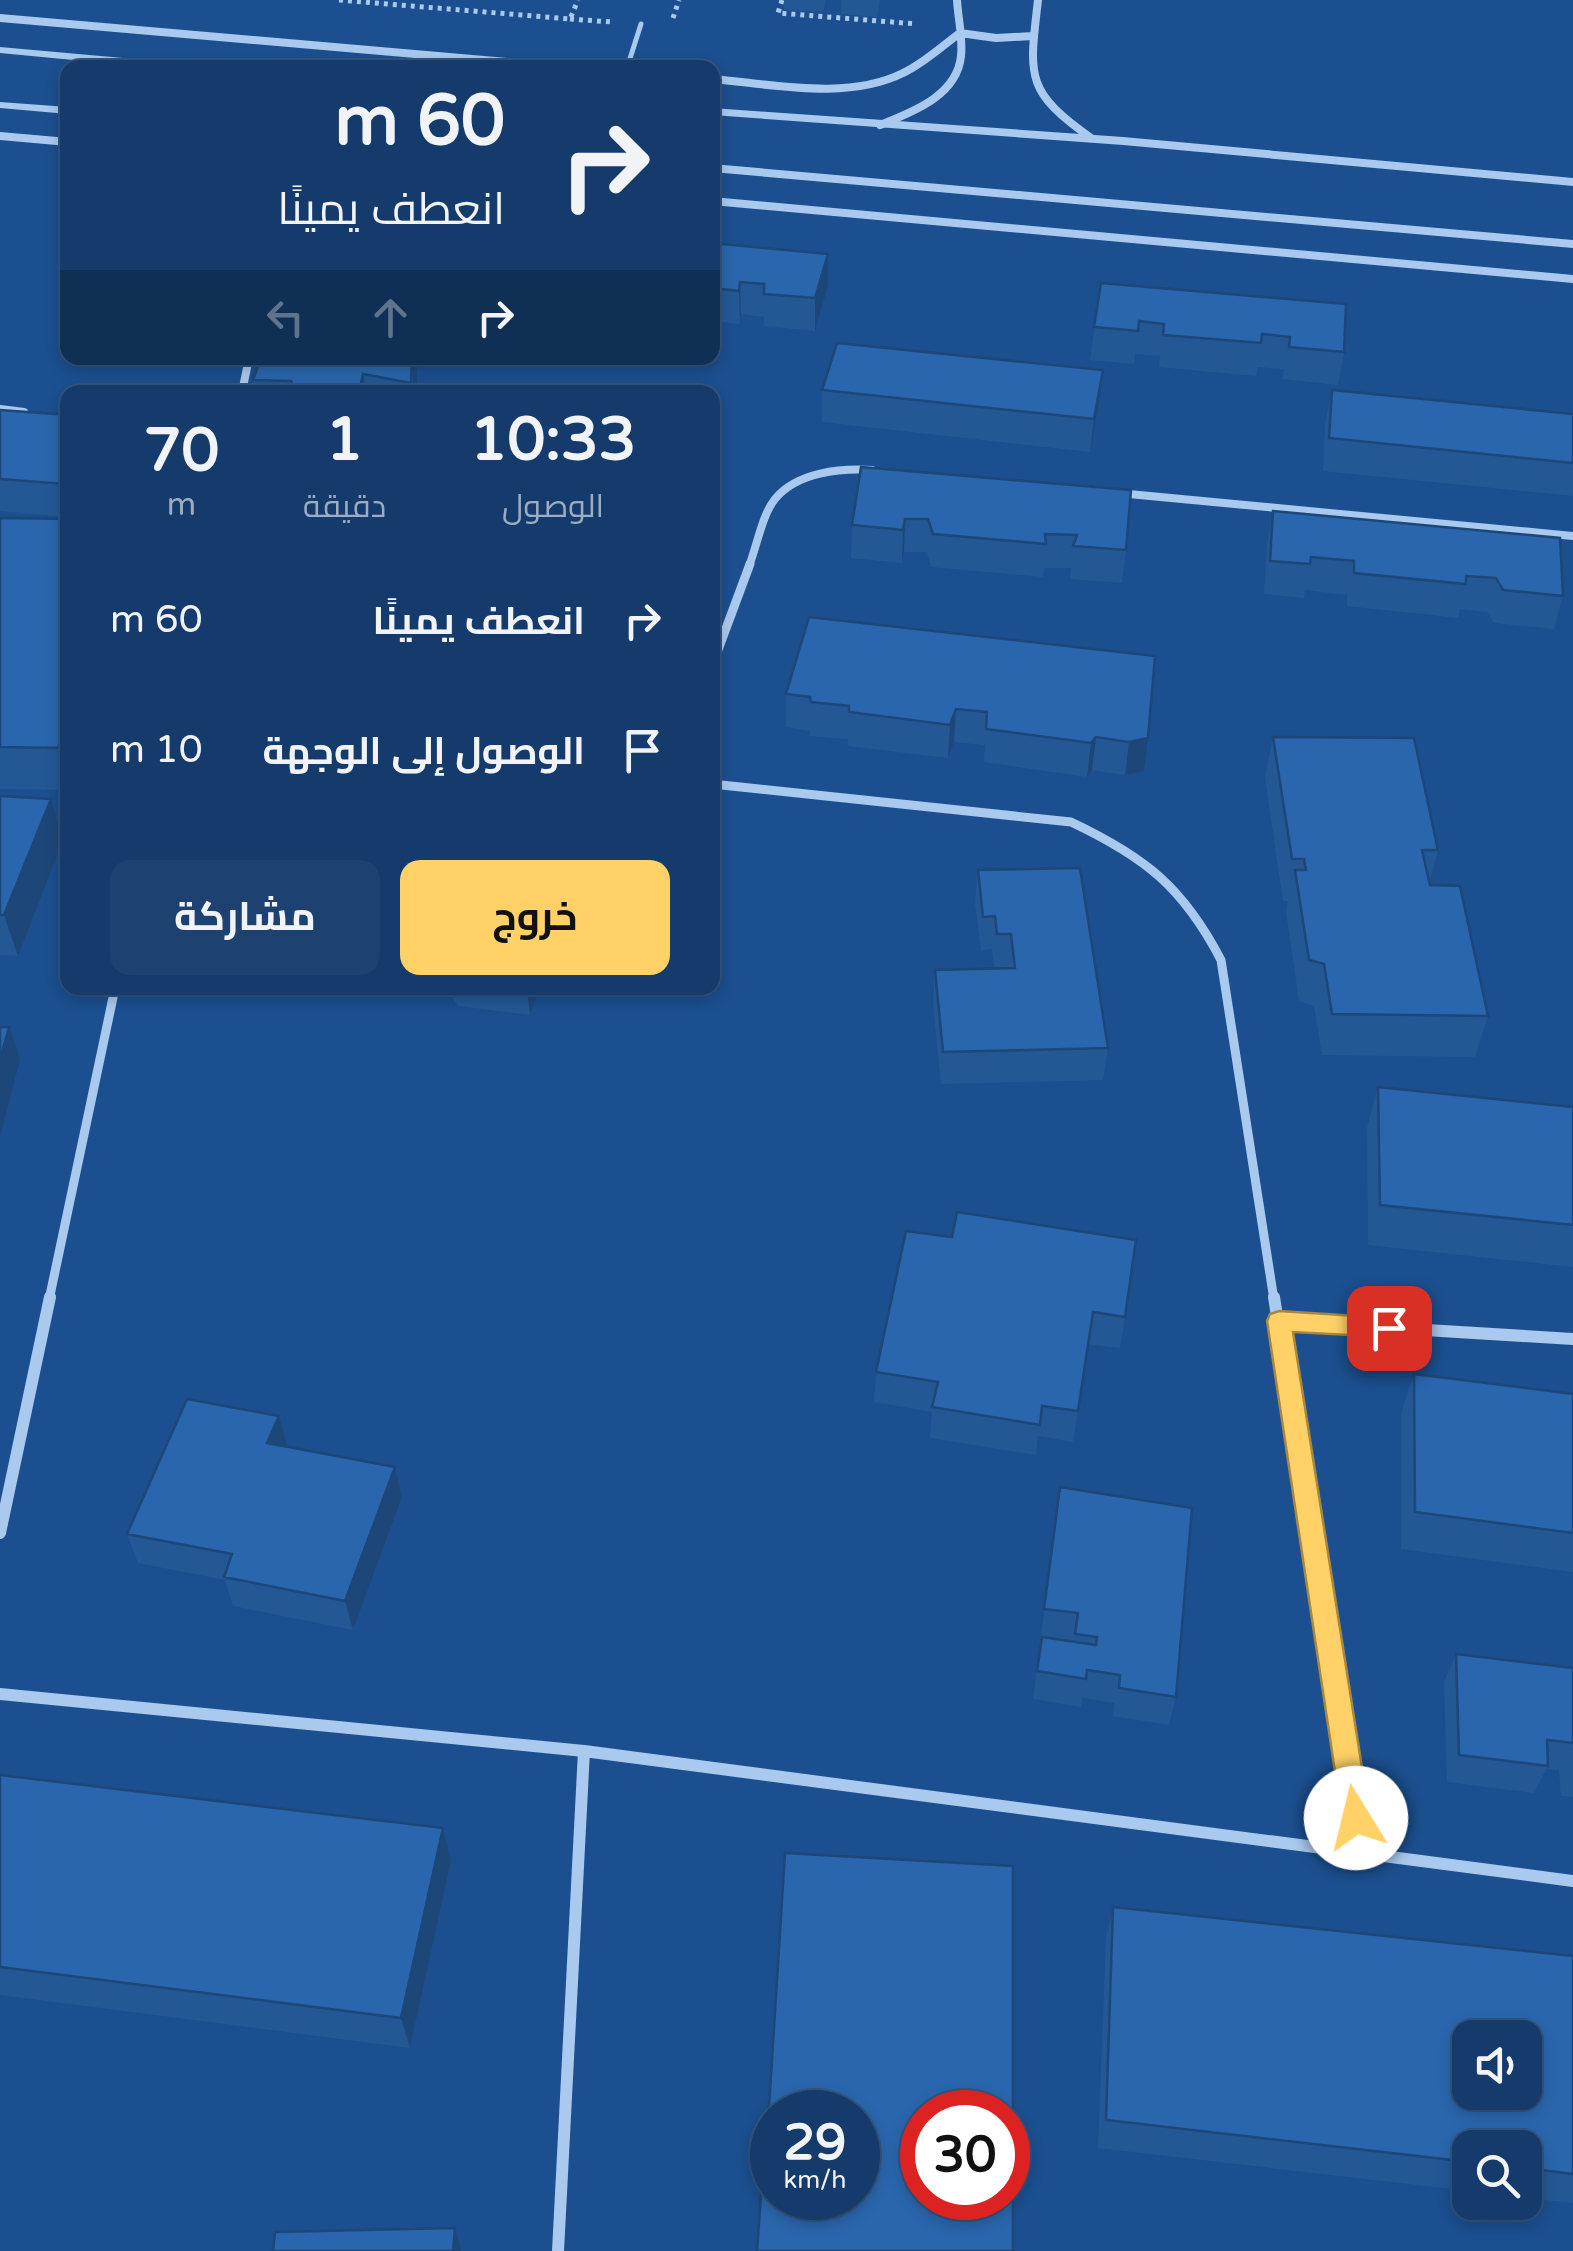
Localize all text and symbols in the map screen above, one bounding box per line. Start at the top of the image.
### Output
text: 60 m [335,80,505,164]
icon: right [540,100,670,230]
text: انعطف يمينًا [277,183,505,237]
icon: left [258,290,313,345]
icon: ahead [363,290,418,345]
icon: right [468,290,523,345]
text: 1 [326,404,363,476]
text: 10:33 [470,404,636,476]
text: 70 [144,415,219,487]
text: m [167,486,196,524]
text: دقيقة [303,488,386,526]
text: الوصول [502,488,604,526]
icon: right [615,593,670,648]
text: 60 m [110,597,203,643]
text: انعطف يمينًا [373,599,585,645]
icon: arrive [615,723,670,778]
text: 10 m [110,727,203,773]
text: الوصول إلى الوجهة [262,729,585,775]
button: مشاركة [110,860,380,975]
button: خروج [400,860,670,975]
pin [1347,1286,1432,1371]
icon: arrive [1362,1301,1417,1356]
position arrow [1304,1766,1408,1870]
map controls [1452,2020,1542,2220]
button: sound [1452,2020,1542,2110]
speed limit sign: 30 [900,2090,1030,2220]
text: 29 [784,2113,846,2173]
button: search [1452,2130,1542,2220]
text: km/h [784,2165,846,2195]

